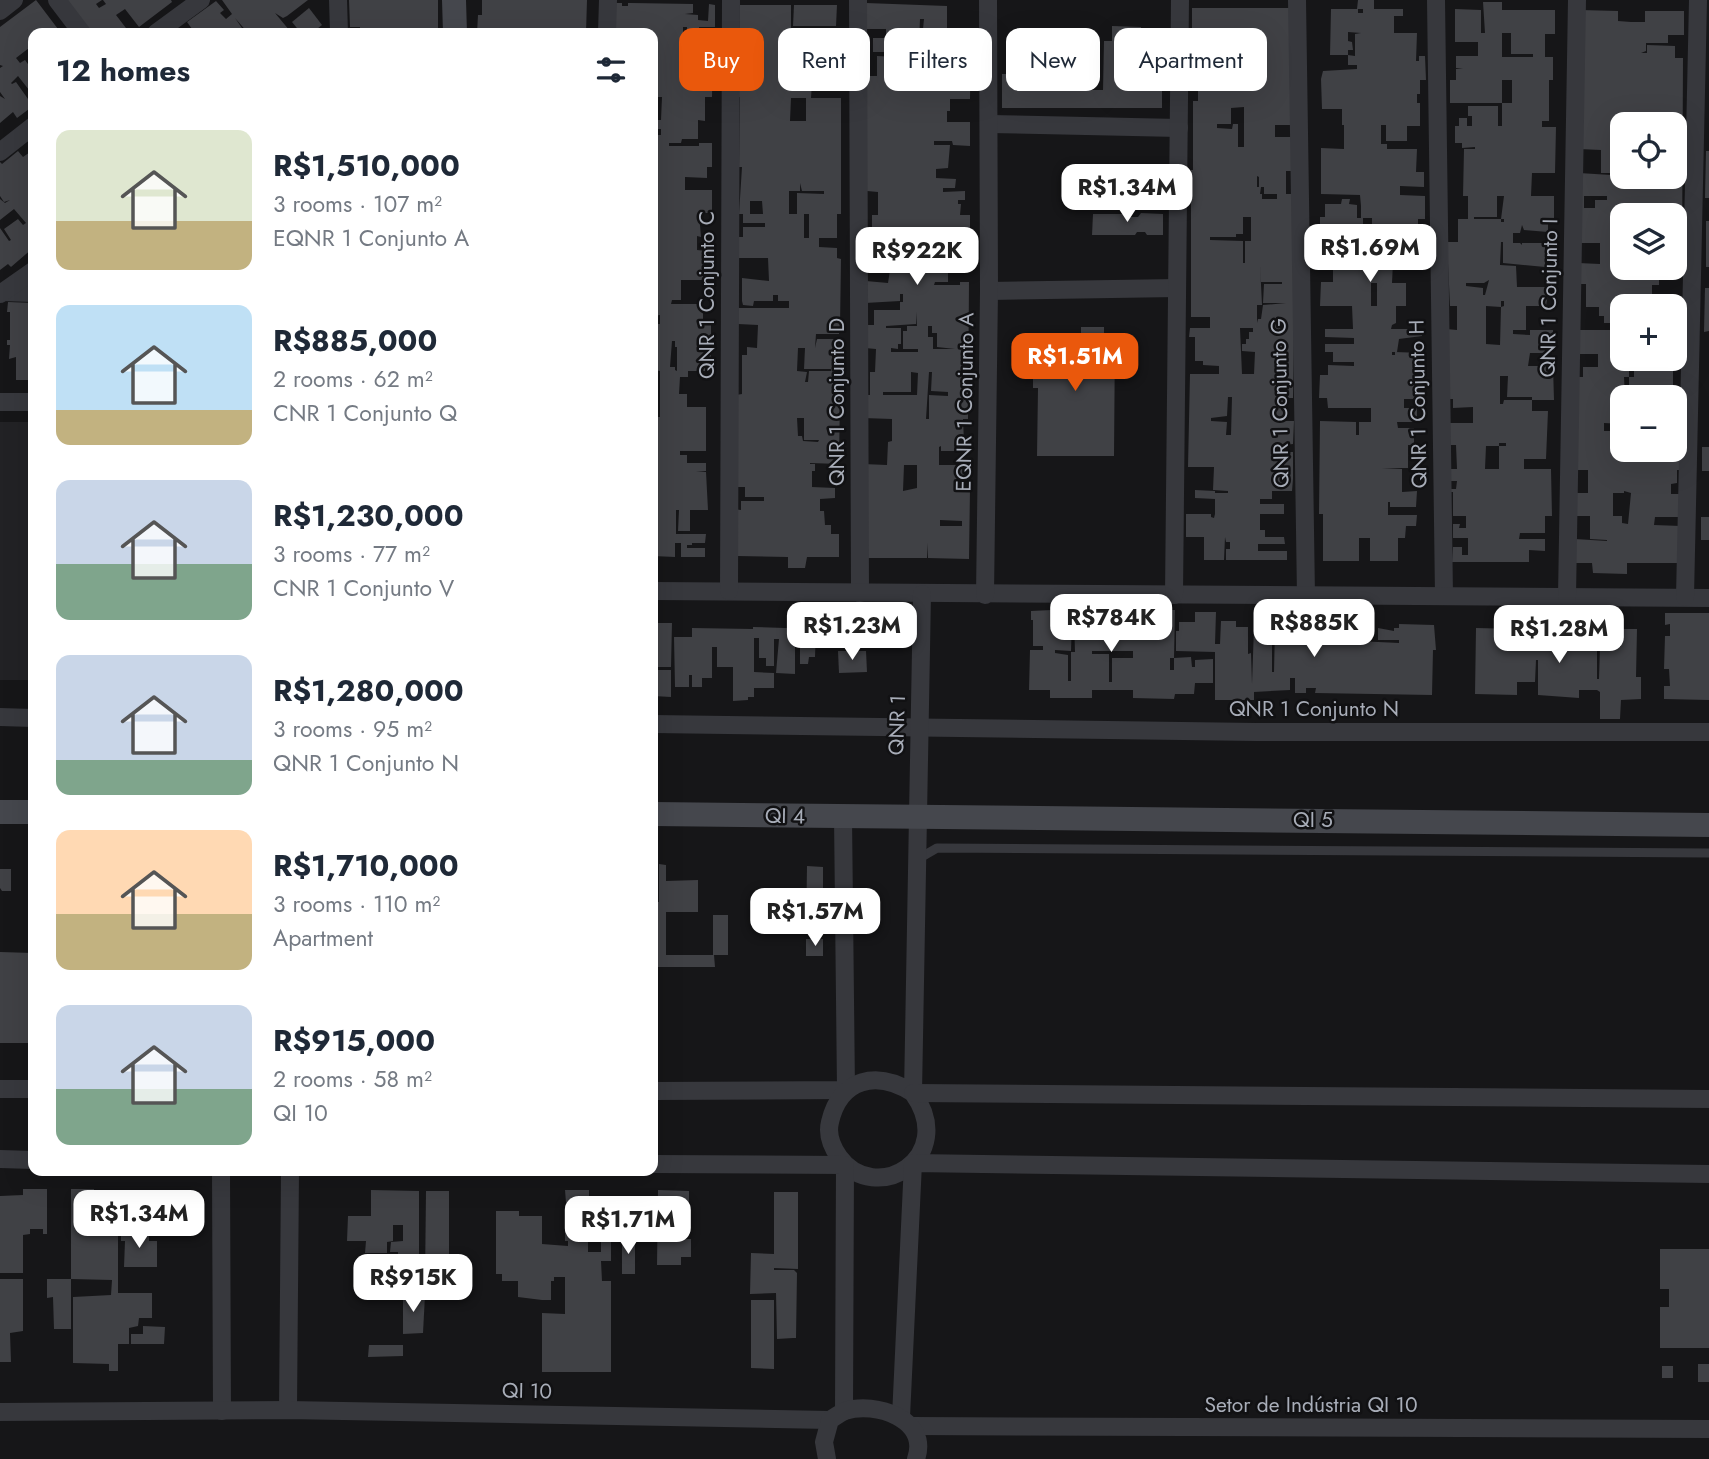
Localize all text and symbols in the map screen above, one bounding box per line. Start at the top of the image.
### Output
chip: Buy [679,28,764,91]
chip: Rent [778,28,870,91]
chip: Filters [884,28,992,91]
chip: New [1006,28,1100,91]
chip: Apartment [1114,28,1267,91]
text: 12 homes [56,49,190,92]
icon: filters [592,51,630,89]
map controls [1610,112,1687,462]
button: locate [1610,112,1687,189]
text: R$1,510,000 [273,144,460,187]
icon: home [112,158,196,242]
pin: R$1.34M [1062,164,1192,224]
text: R$1.34M [1077,170,1177,204]
text: 3 rooms · 107 m² [273,187,442,221]
button: layers [1610,203,1687,280]
street label: QNR 1 Conjunto C [692,211,722,379]
street label: QNR 1 Conjunto I [1533,218,1565,378]
text: EQNR 1 Conjunto A [273,221,469,255]
pin: R$1.69M [1305,224,1435,284]
pin: R$922K [860,228,974,287]
text: R$1.69M [1320,230,1420,264]
text: R$922K [872,233,962,267]
button: + [1610,294,1687,371]
street label: EQNR 1 Conjunto A [948,312,982,492]
street label: QNR 1 Conjunto D [822,318,852,486]
street label: QNR 1 Conjunto G [1264,318,1296,488]
text: R$885,000 [273,319,437,362]
street label: QNR 1 Conjunto H [1402,319,1434,489]
icon: home [112,333,196,417]
pin: R$1.51M [1010,334,1140,393]
text: R$1.51M [1027,339,1123,373]
text: 2 rooms · 62 m² [273,362,433,396]
button: − [1610,385,1687,462]
text: CNR 1 Conjunto Q [273,396,457,430]
text: R$1,230,000 [273,494,464,537]
icon: home [112,508,196,592]
text: 3 rooms · 77 m² [273,537,430,571]
text: CNR 1 Conjunto V [273,571,454,605]
pin: R$784K [1054,594,1168,654]
text: R$784K [1066,600,1156,634]
pin: R$885K [1257,600,1371,659]
pin: R$1.23M [787,602,917,662]
text: R$885K [1270,605,1358,639]
pin: R$1.28M [1494,606,1624,665]
text: R$1.23M [803,608,901,642]
text: R$1.28M [1510,611,1608,645]
text: R$1,280,000 [273,669,464,712]
icon: home [112,683,196,767]
street label: QNR 1 [881,694,913,756]
street label: QNR 1 Conjunto N [1229,694,1399,724]
text: 3 rooms · 95 m² [273,712,432,746]
text: QNR 1 Conjunto N [273,746,459,780]
street label: QI 4 [765,801,805,831]
street label: QI 5 [1293,805,1333,835]
text: R$1,710,000 [273,844,459,887]
icon: home [112,858,196,942]
text: 3 rooms · 110 m² [273,887,440,921]
pin: R$1.57M [750,888,880,948]
text: R$1.57M [766,894,864,928]
text: Apartment [273,921,373,955]
text: R$915,000 [273,1019,435,1062]
icon: home [112,1033,196,1117]
text: 2 rooms · 58 m² [273,1062,432,1096]
text: QI 10 [273,1096,328,1130]
pin: R$1.34M [74,1190,204,1250]
text: R$1.34M [89,1196,189,1230]
pin: R$1.71M [563,1196,693,1256]
text: R$1.71M [581,1202,675,1236]
pin: R$915K [356,1254,470,1314]
text: R$915K [369,1260,457,1294]
street label: QI 10 [502,1376,552,1406]
street label: Setor de Indústria QI 10 [1204,1390,1418,1420]

